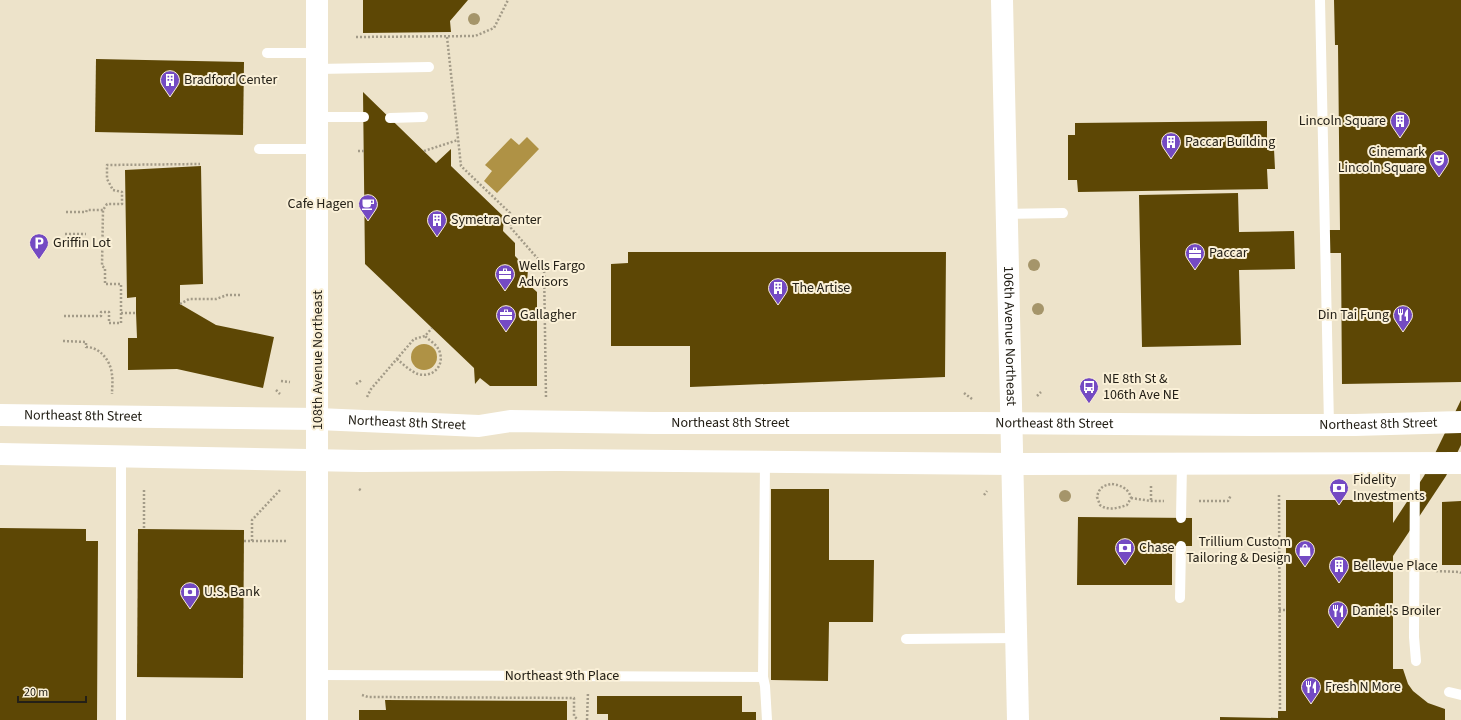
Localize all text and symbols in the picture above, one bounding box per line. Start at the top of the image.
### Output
building icon: Bradford Center [159,69,181,97]
place label: Bradford Center [184,70,277,90]
building icon: Lincoln Square [1389,110,1411,138]
place label: Lincoln Square [1299,111,1386,131]
building icon: Paccar Building [1160,131,1182,159]
place label: Paccar Building [1185,132,1275,152]
place label: Cinemark Lincoln Square [1338,142,1425,178]
theatre icon: Cinemark Lincoln Square [1428,149,1450,177]
cafe icon: Cafe Hagen [357,193,379,221]
place label: Cafe Hagen [288,194,354,214]
building icon: Symetra Center [426,209,448,237]
place label: Symetra Center [451,210,542,230]
parking icon: Griffin Lot [28,232,50,260]
place label: Griffin Lot [53,233,111,253]
office icon: Paccar [1184,242,1206,270]
place label: Paccar [1209,243,1248,263]
place label: Wells Fargo Advisors [519,256,585,292]
office icon: Wells Fargo Advisors [494,263,516,291]
street label: 106th Avenue Northeast [998,266,1021,406]
building icon: The Artise [767,277,789,305]
place label: The Artise [792,278,850,298]
street label: 108th Avenue Northeast [308,290,328,430]
office icon: Gallagher [495,304,517,332]
restaurant icon: Din Tai Fung [1392,304,1414,332]
place label: Gallagher [520,305,577,325]
place label: Din Tai Fung [1318,305,1389,325]
place label: NE 8th St & 106th Ave NE [1103,369,1179,405]
bus stop icon: NE 8th St & 106th Ave NE [1078,376,1100,404]
street label: Northeast 8th Street [24,405,142,427]
street label: Northeast 8th Street [347,410,467,435]
street label: Northeast 8th Street [671,413,790,433]
street label: Northeast 8th Street [995,413,1114,434]
street label: Northeast 8th Street [1319,413,1438,435]
place label: Fidelity Investments [1353,470,1425,506]
bank icon: Fidelity Investments [1328,477,1350,505]
place label: Trillium Custom Tailoring & Design [1186,532,1291,568]
bank icon: Chase [1114,537,1136,565]
place label: Chase [1139,538,1175,558]
shop icon: Trillium Custom Tailoring & Design [1294,539,1316,567]
building icon: Bellevue Place [1328,555,1350,583]
place label: Bellevue Place [1353,556,1438,576]
bank icon: U.S. Bank [179,581,201,609]
place label: U.S. Bank [204,582,260,602]
restaurant icon: Daniel's Broiler [1327,600,1349,628]
place label: Daniel's Broiler [1352,601,1441,621]
street label: Northeast 9th Place [505,666,619,686]
restaurant icon: Fresh N More [1300,676,1322,704]
place label: Fresh N More [1325,677,1401,697]
scale bar [18,678,86,704]
text: 20 m [24,684,48,701]

